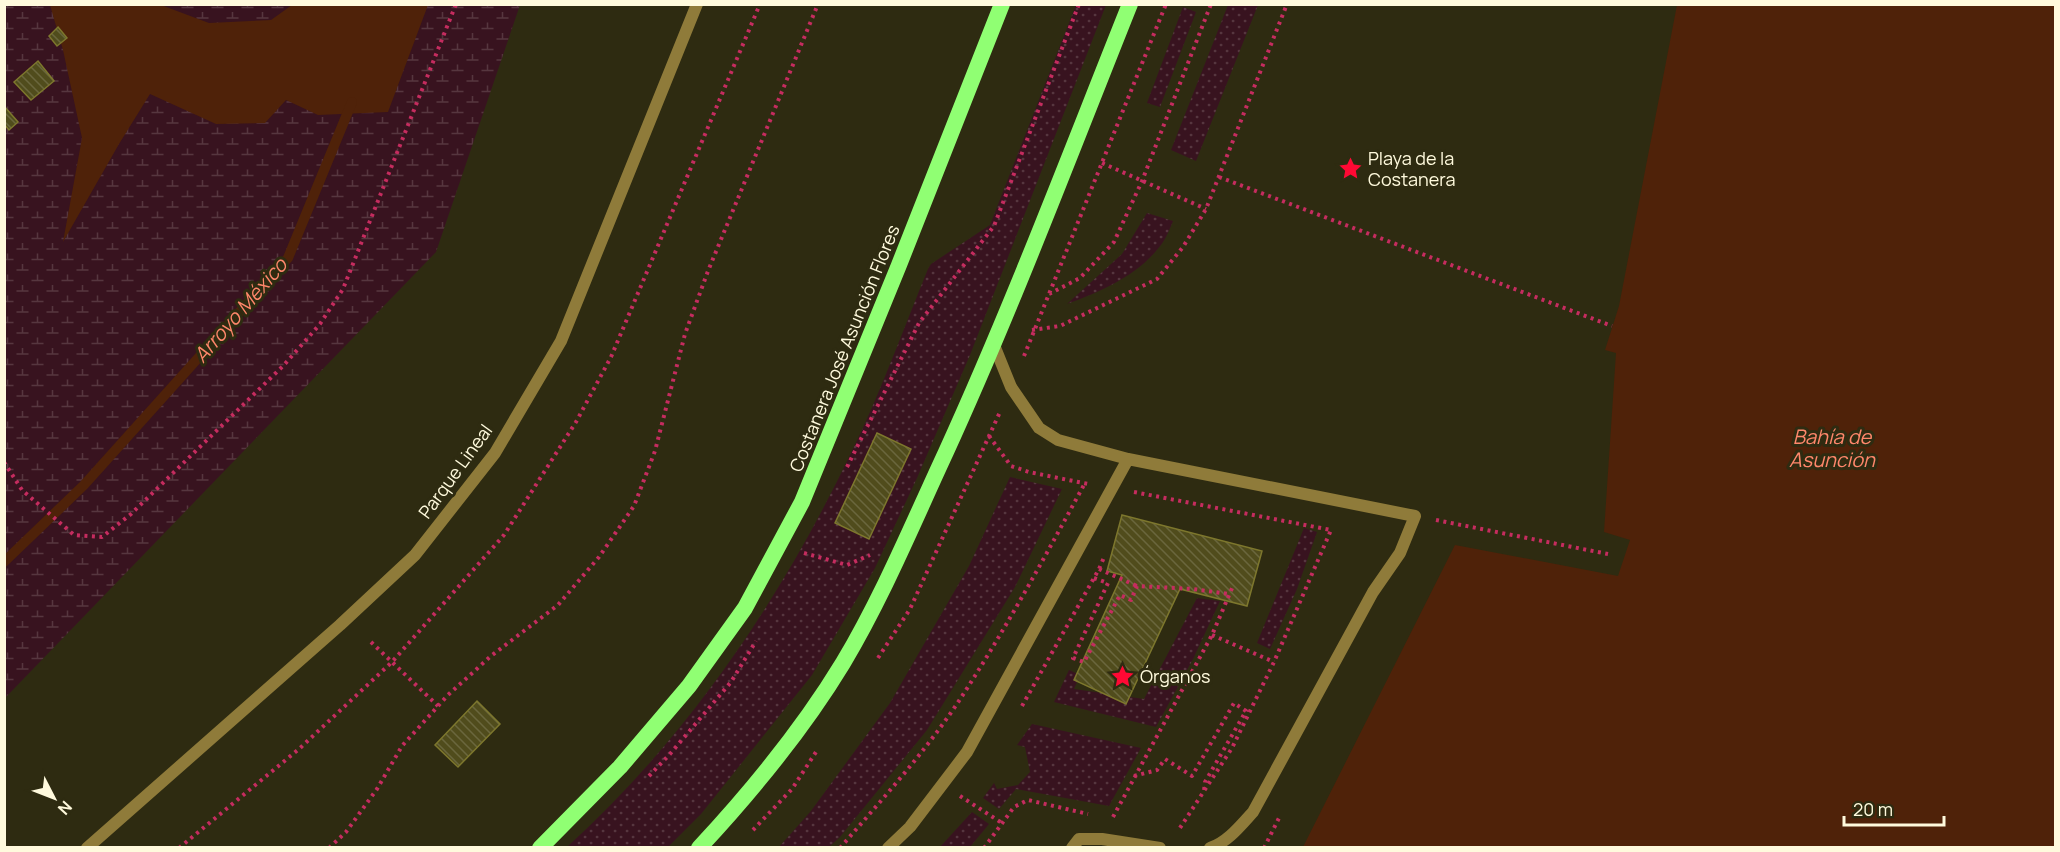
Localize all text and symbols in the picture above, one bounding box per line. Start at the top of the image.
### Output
place label: Playa de la Costanera [1368,146,1455,191]
place icon: Playa de la Costanera [1337,155,1363,181]
street label: Costanera José Asunción Flores [783,221,905,475]
water label: Arroyo México [187,251,294,368]
street label: Parque Lineal [413,419,497,523]
water label: Bahía de Asunción [1789,423,1876,473]
place icon: Órganos [1109,663,1135,689]
place label: Órganos [1140,664,1210,688]
north arrow [24,768,84,828]
scale bar [1844,789,1944,827]
text: N [53,796,77,820]
text: 20 m [1853,797,1893,821]

